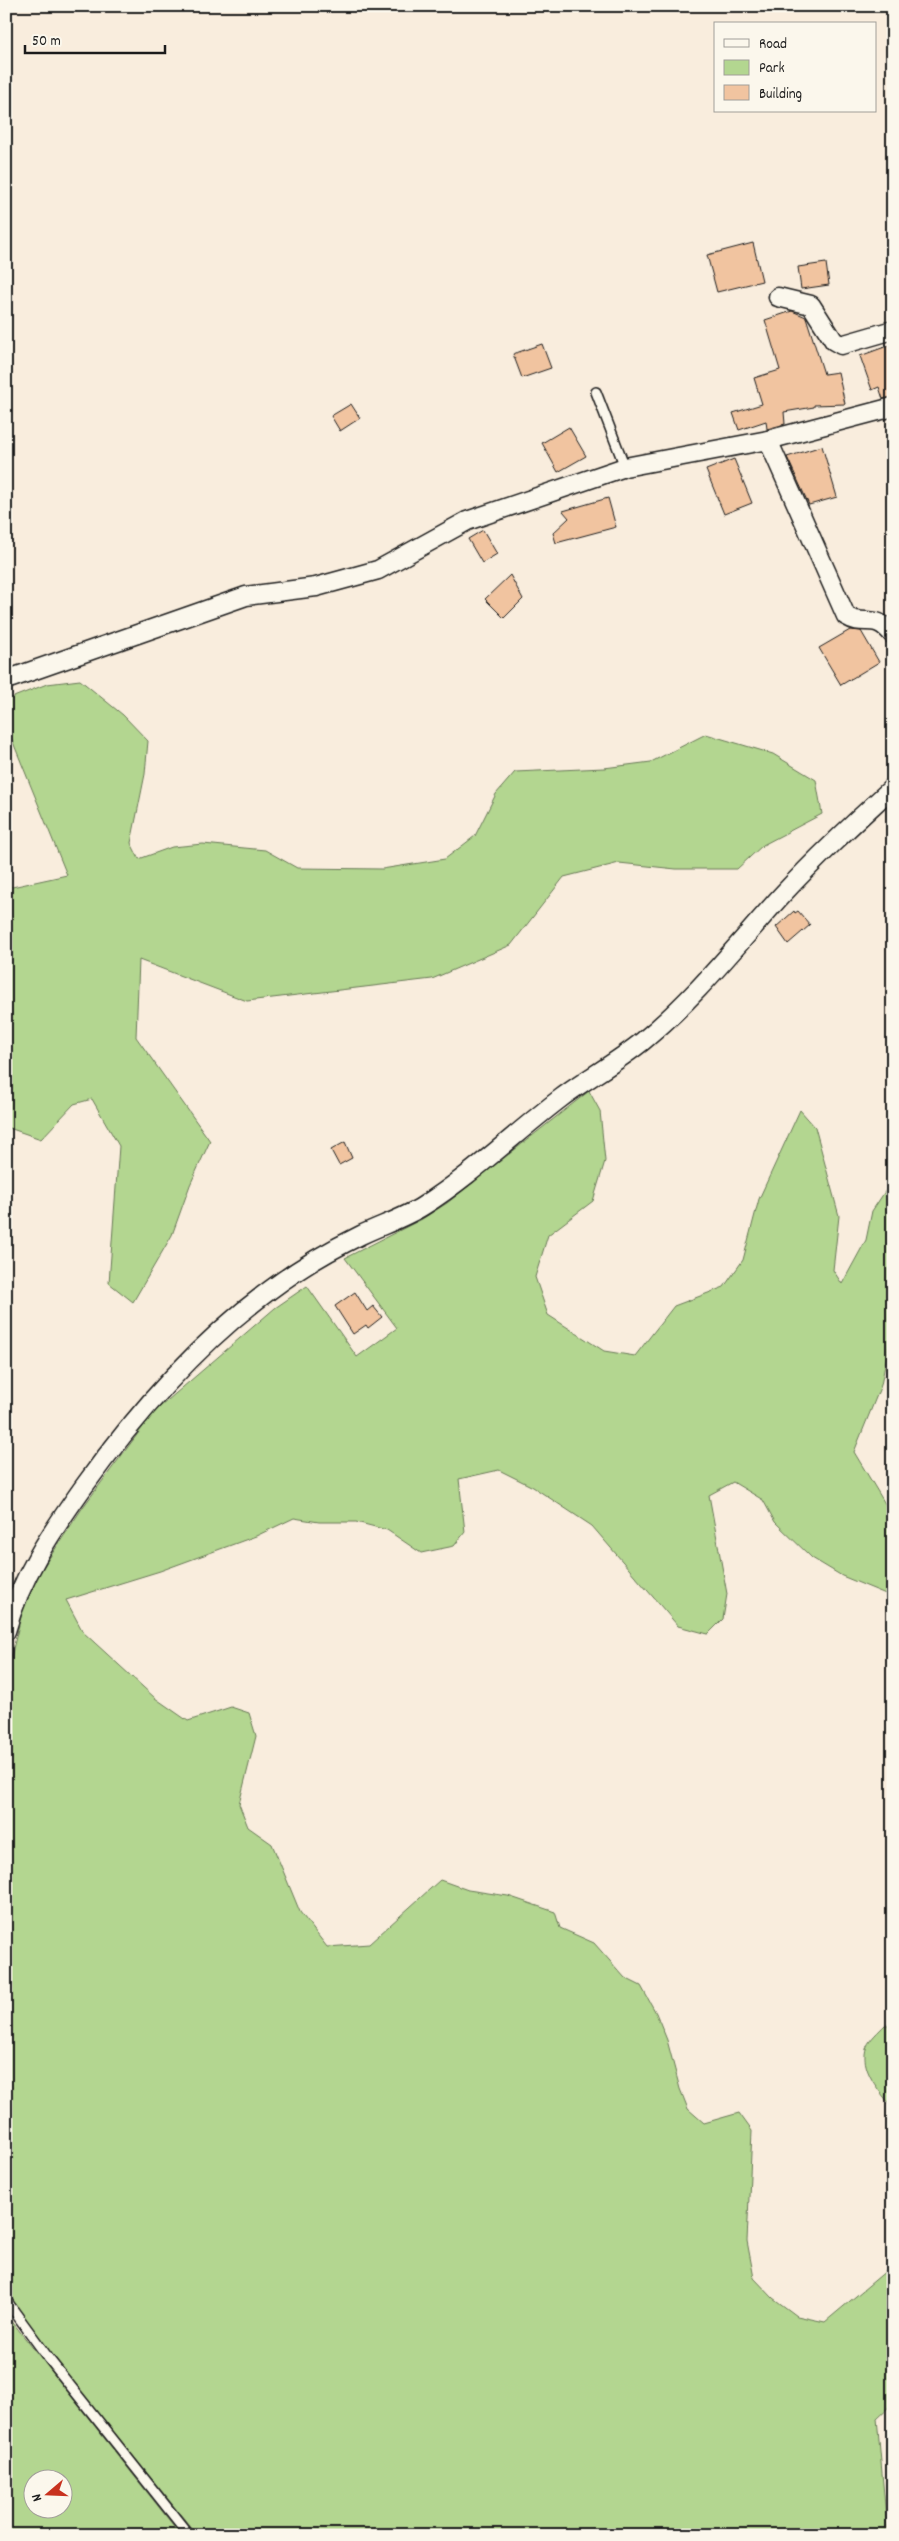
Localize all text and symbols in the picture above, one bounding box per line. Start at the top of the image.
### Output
scale bar [25,22,165,54]
legend [714,22,876,112]
text: 50 m [32,31,61,53]
text: Road [759,34,787,56]
text: Park [759,58,785,80]
text: Building [759,84,802,106]
north arrow [22,2468,72,2518]
text: N [27,2491,48,2504]

